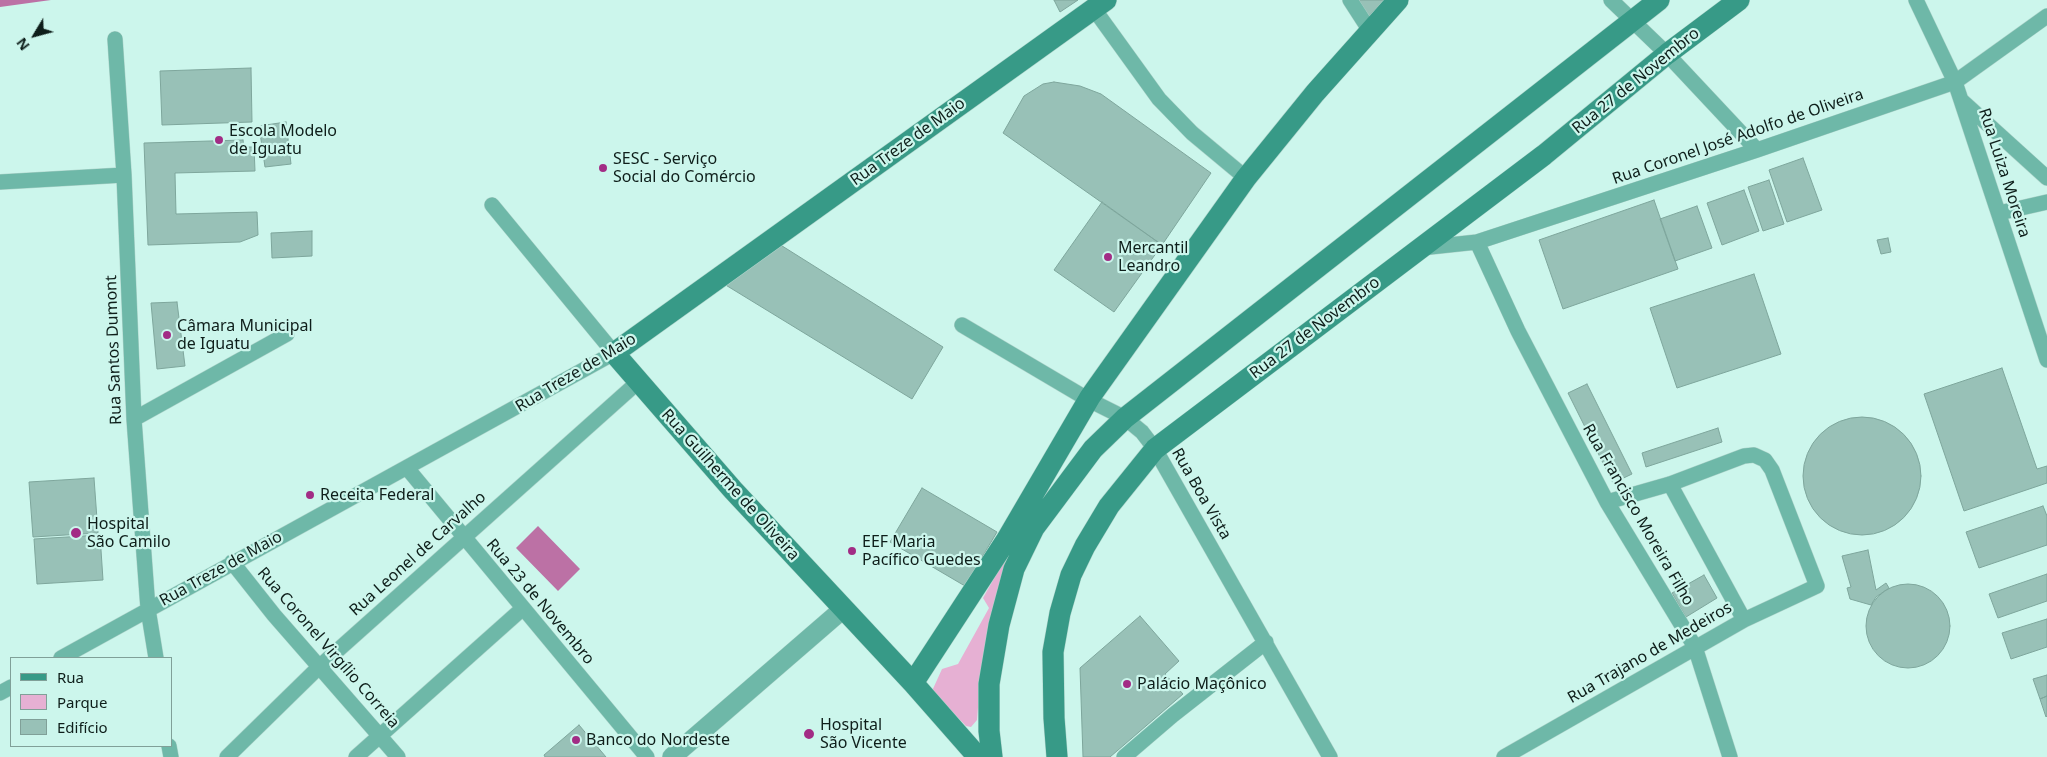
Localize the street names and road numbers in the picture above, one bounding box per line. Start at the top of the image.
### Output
street label: Rua 27 de Novembro [1569,24,1703,138]
street label: Rua Coronel José Adolfo de Oliveira [1610,85,1866,189]
street label: Rua Treze de Maio [847,94,969,190]
street label: Rua Luiza Moreira [1974,106,2034,240]
street label: Rua 27 de Novembro [1246,273,1384,383]
street label: Rua Santos Dumont [102,275,126,425]
street label: Rua Treze de Maio [512,329,640,417]
street label: Rua Guilherme de Oliveira [657,405,803,565]
street label: Rua Francisco Moreira Filho [1578,421,1698,609]
street label: Rua Boa Vista [1167,445,1235,543]
street label: Rua Leonel de Carvalho [346,488,490,620]
street label: Rua Treze de Maio [156,527,286,611]
street label: Rua 23 de Novembro [482,535,598,669]
street label: Rua Coronel Virgílio Correia [253,564,403,732]
street label: Rua Trajano de Medeiros [1565,598,1735,708]

